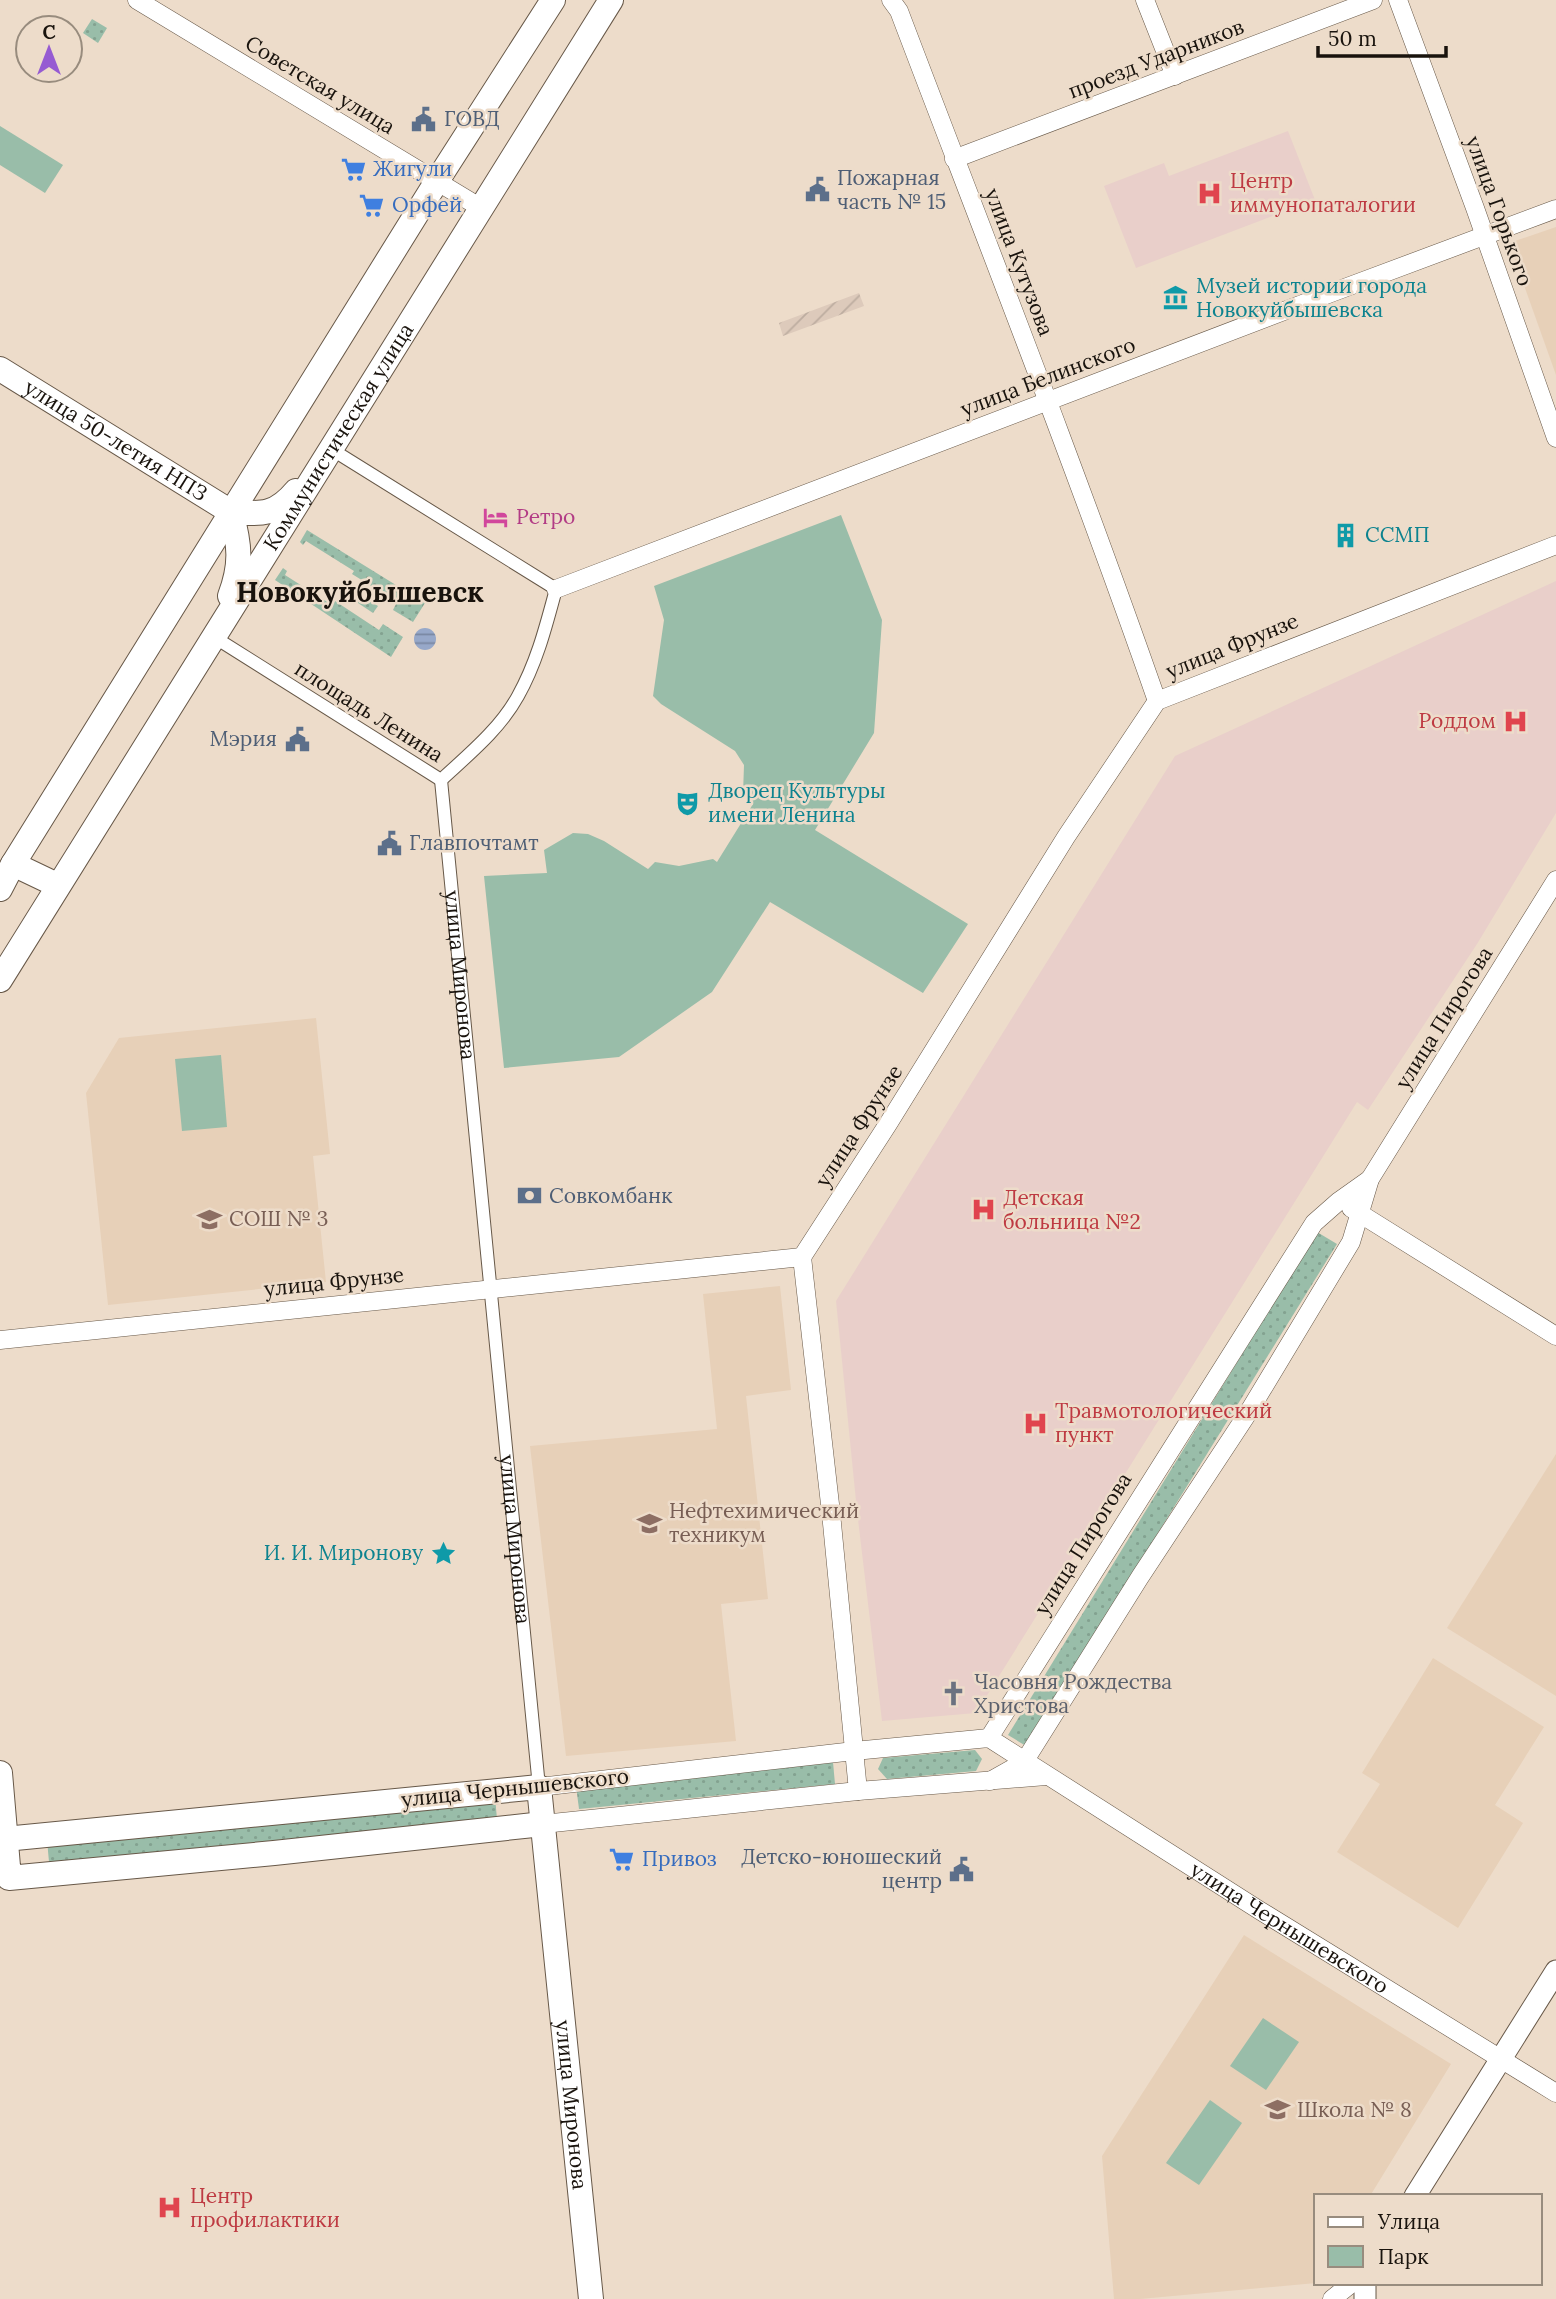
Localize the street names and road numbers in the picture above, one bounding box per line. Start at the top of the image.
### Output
street label: проезд Ударников [1064,13,1247,104]
street label: Советская улица [240,29,400,140]
street label: улица Горького [1460,132,1539,290]
street label: улица Кутузова [979,184,1060,340]
street label: Коммунистическая улица [257,318,419,555]
street label: улица Белинского [957,331,1139,422]
street label: улица 50-летия НПЗ [19,373,213,507]
street label: улица Фрунзе [1162,607,1302,684]
street label: площадь Ленина [290,655,449,768]
street label: улица Миронова [439,889,482,1061]
street label: улица Пирогова [1389,941,1498,1094]
street label: улица Фрунзе [809,1059,908,1192]
street label: улица Фрунзе [263,1261,405,1302]
street label: улица Миронова [494,1453,537,1626]
street label: улица Пирогова [1028,1467,1137,1620]
street label: улица Чернышевского [400,1762,630,1813]
street label: улица Чернышевского [1185,1856,1394,2000]
street label: улица Миронова [550,2019,594,2191]

